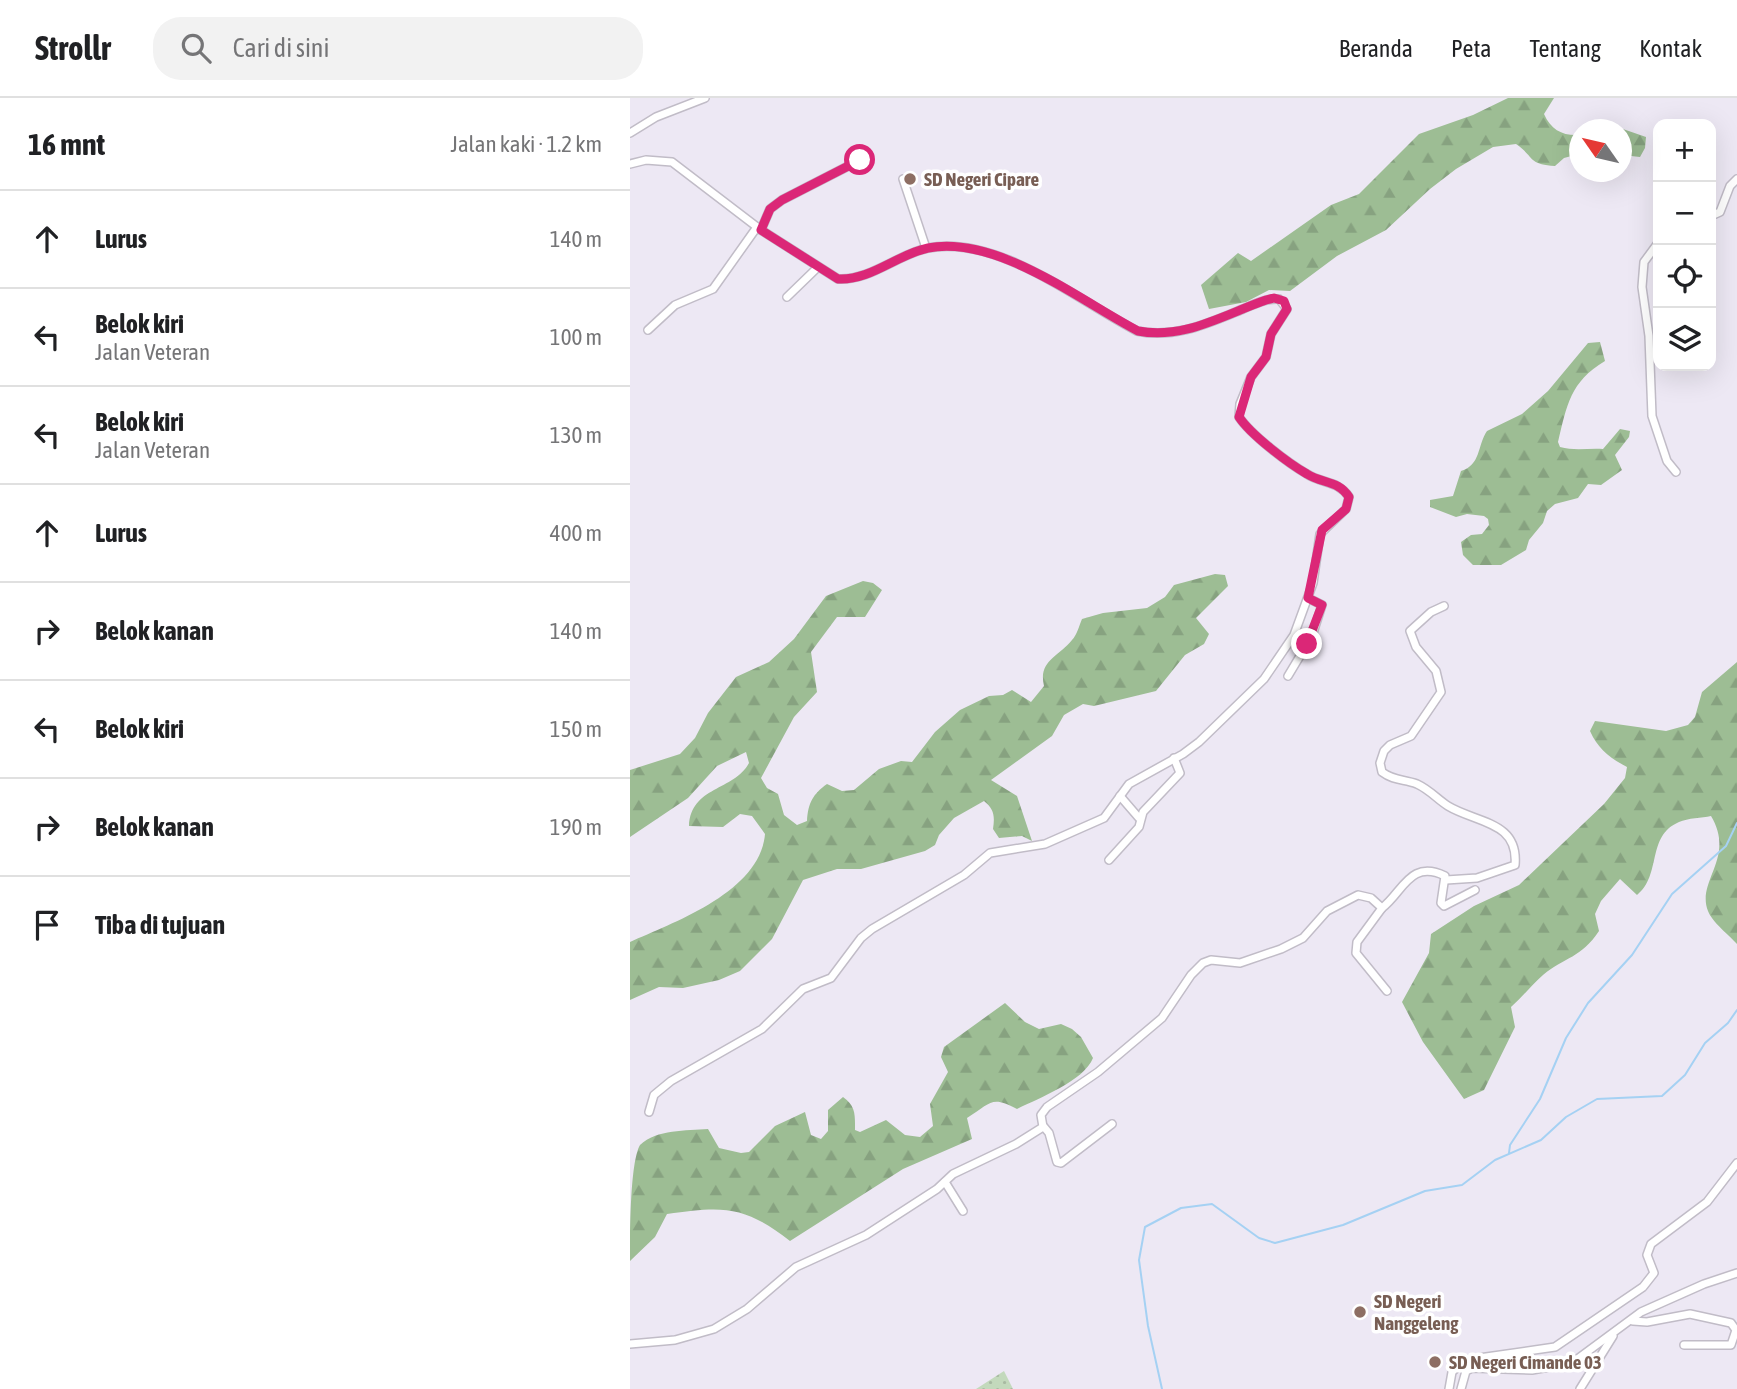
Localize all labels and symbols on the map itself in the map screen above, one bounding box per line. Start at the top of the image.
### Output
north arrow [1569,119,1632,182]
route start [844,144,875,175]
place label: SD Negeri Cipare [924,168,1039,190]
marker: SD Negeri Cipare [902,171,918,187]
route end [1291,628,1322,659]
place label: SD Negeri Nanggeleng [1374,1290,1459,1334]
marker: SD Negeri Nanggeleng [1352,1304,1368,1320]
place label: SD Negeri Cimande 03 [1449,1351,1602,1373]
marker: SD Negeri Cimande 03 [1427,1354,1443,1370]

